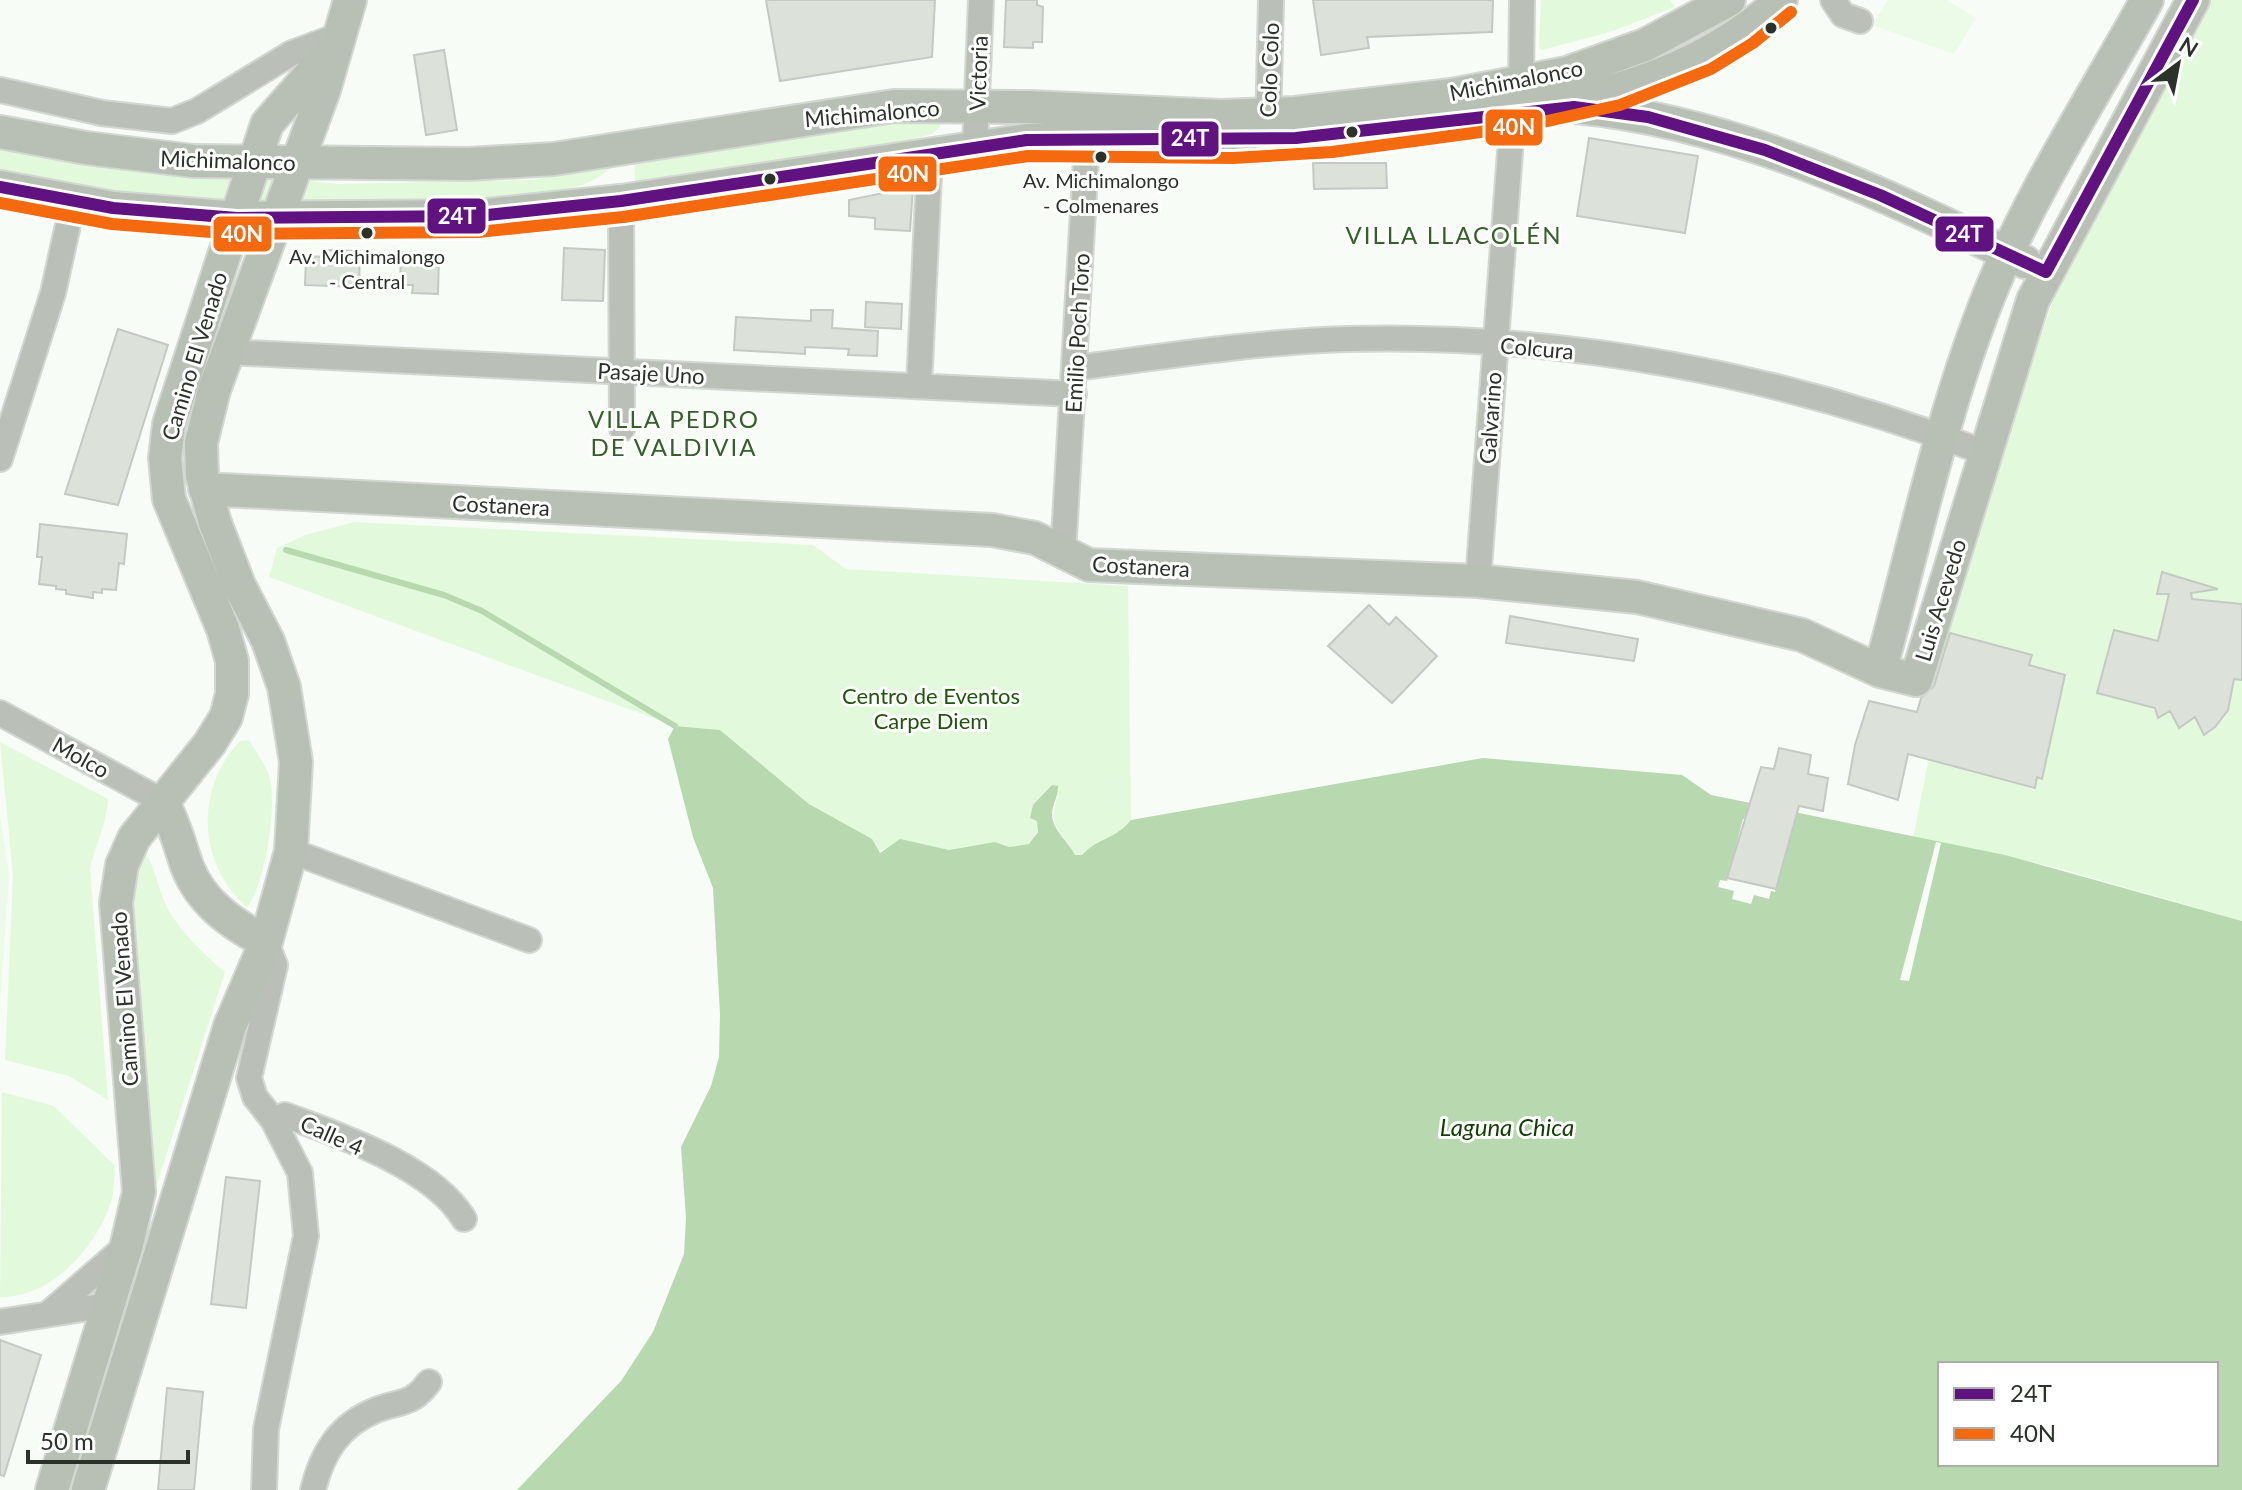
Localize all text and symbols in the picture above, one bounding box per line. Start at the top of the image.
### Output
unlabelled marker [1763,20,1779,36]
street label: Colo Colo [1254,22,1284,118]
north arrow [2138,24,2218,104]
text: N [2175,31,2203,63]
street label: Victoria [963,35,993,111]
street label: Michimalonco [1447,54,1585,106]
street label: Michimalonco [803,94,941,132]
line badge: 40N [1484,108,1544,147]
text: 40N [1493,113,1535,140]
line badge: 24T [1160,120,1220,158]
text: 24T [1171,124,1209,151]
unlabelled marker [1344,124,1360,140]
street label: Michimalonco [160,144,296,176]
marker: Av. Michimalongo - Colmenares [1093,149,1109,165]
line badge: 40N [877,155,938,193]
text: 40N [887,160,929,187]
place label: Av. Michimalongo - Colmenares [1023,168,1179,217]
unlabelled marker [762,171,778,187]
line badge: 24T [426,197,487,235]
text: 24T [438,202,476,229]
line badge: 40N [212,215,273,253]
line badge: 24T [1934,215,1995,253]
text: 40N [221,220,263,247]
district label: VILLA LLACOLÉN [1345,220,1563,249]
text: 24T [1945,220,1983,247]
marker: Av. Michimalongo - Central [359,225,375,241]
place label: Av. Michimalongo - Central [289,244,445,293]
street label: Emilio Poch Toro [1059,252,1095,414]
street label: Camino El Venado [156,268,232,444]
street label: Colcura [1499,331,1575,365]
street label: Pasaje Uno [597,357,705,389]
street label: Galvarino [1473,371,1507,465]
district label: VILLA PEDRO DE VALDIVIA [588,404,760,461]
street label: Costanera [451,489,551,521]
street label: Luis Acevedo [1909,536,1971,664]
street label: Costanera [1091,550,1191,582]
park label: Centro de Eventos Carpe Diem [842,682,1020,734]
street label: Molco [48,731,114,783]
street label: Camino El Venado [104,911,144,1087]
street label: Calle 4 [296,1109,368,1161]
water label: Laguna Chica [1440,1112,1574,1141]
legend [1938,1362,2218,1466]
text: 24T [2010,1378,2052,1407]
scale bar [28,1414,188,1464]
text: 40N [2010,1418,2056,1447]
text: 50 m [40,1426,94,1455]

